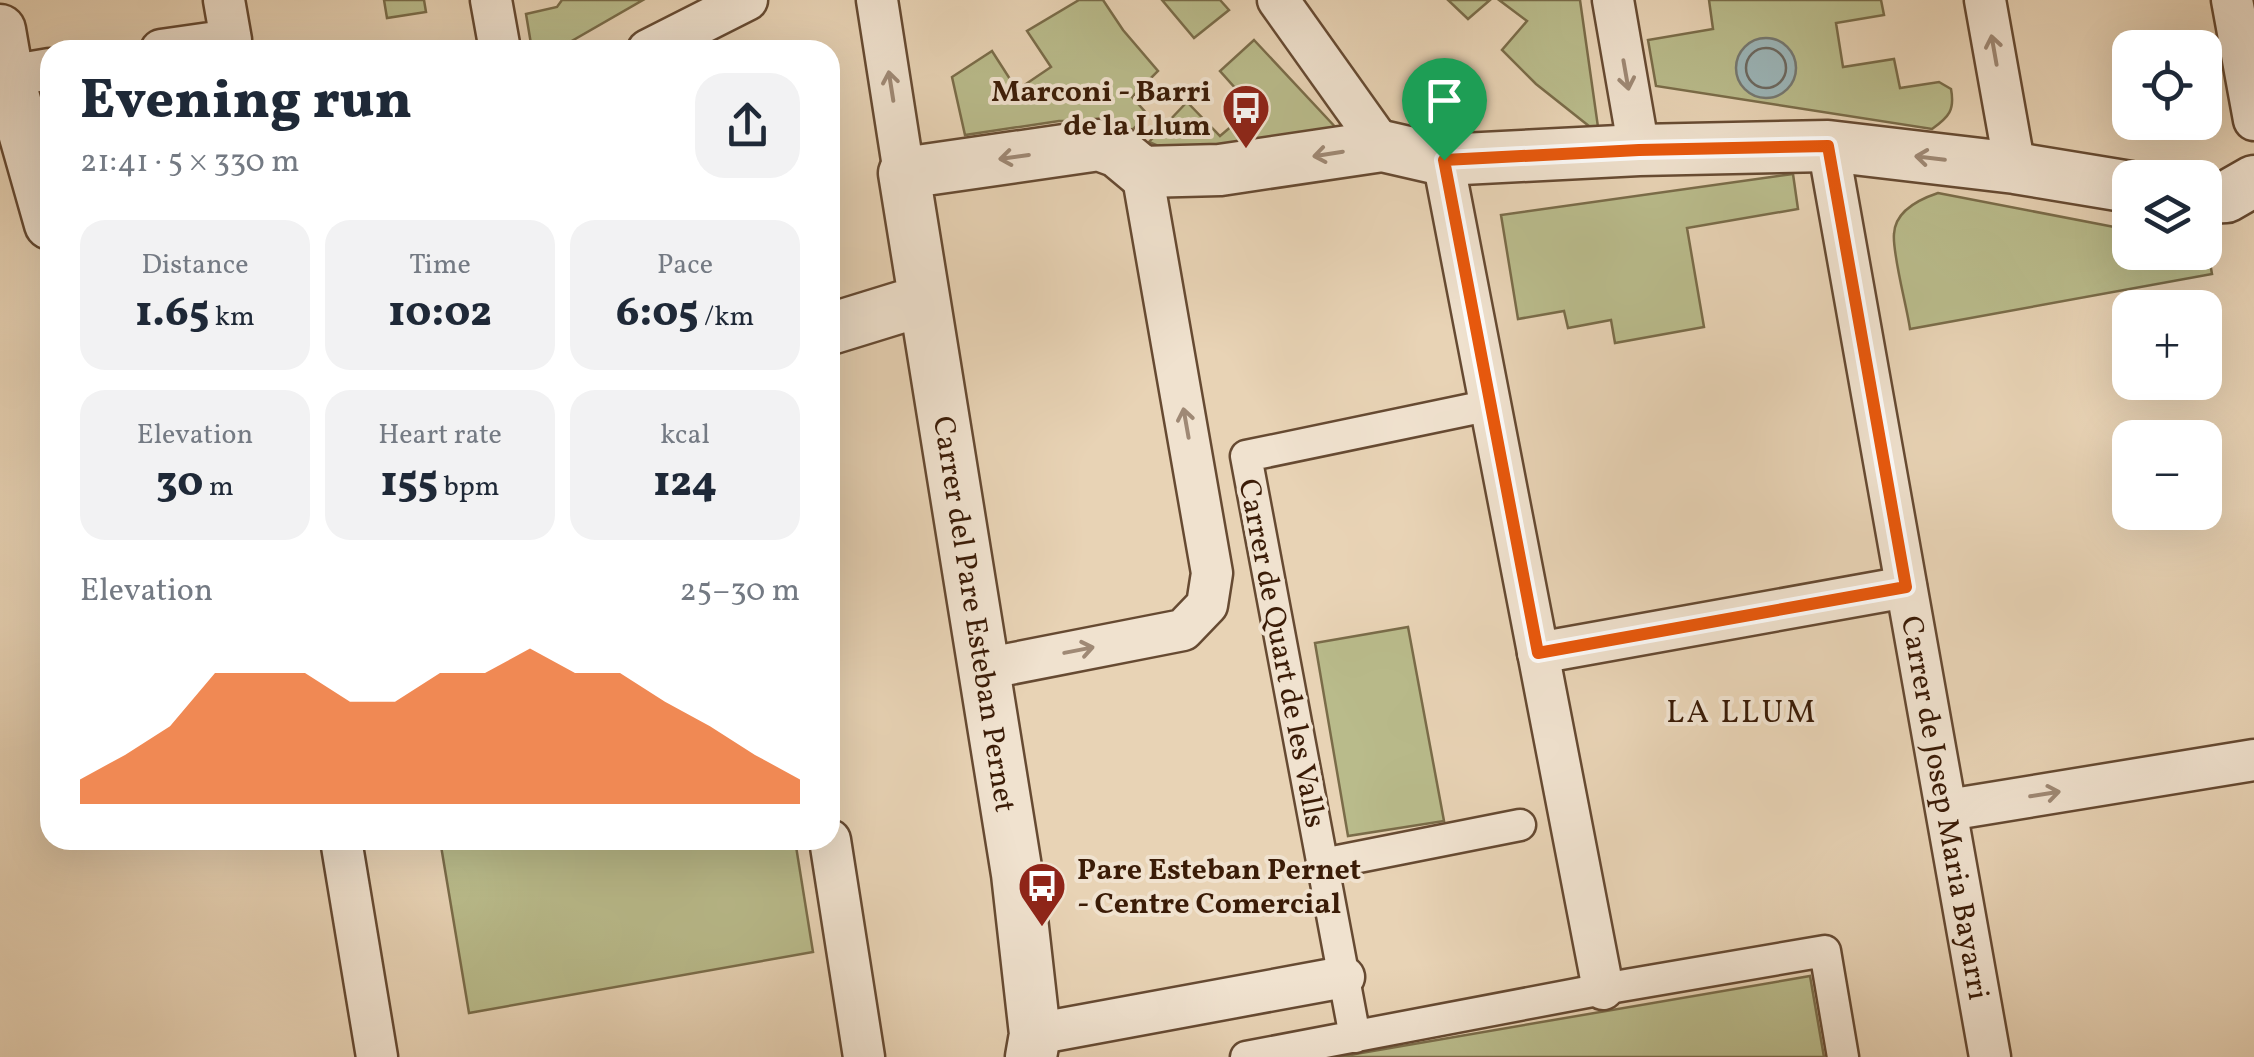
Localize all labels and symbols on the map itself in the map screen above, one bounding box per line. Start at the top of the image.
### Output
one-way arrow [1984,34,2003,66]
pin [1402,58,1487,161]
one-way arrow [1617,58,1636,91]
one-way arrow [881,71,900,103]
place label: Marconi - Barri de la Llum [991,72,1211,148]
bus stop icon: Marconi - Barri de la Llum [1220,82,1272,150]
one-way arrow [1312,145,1345,164]
one-way arrow [998,148,1031,166]
one-way arrow [1914,148,1946,167]
one-way arrow [1176,407,1195,440]
street label: Carrer del Pare Esteban Pernet [921,413,1025,815]
street label: Carrer de Quart de les Valls [1227,475,1335,831]
street label: Carrer de Josep Maria Bayarri [1889,613,1998,1003]
one-way arrow [1062,640,1095,659]
district label: LA LLUM [1666,692,1818,736]
one-way arrow [2028,785,2060,803]
place label: Pare Esteban Pernet - Centre Comercial [1077,850,1361,926]
bus stop icon: Pare Esteban Pernet - Centre Comercial [1016,860,1068,928]

